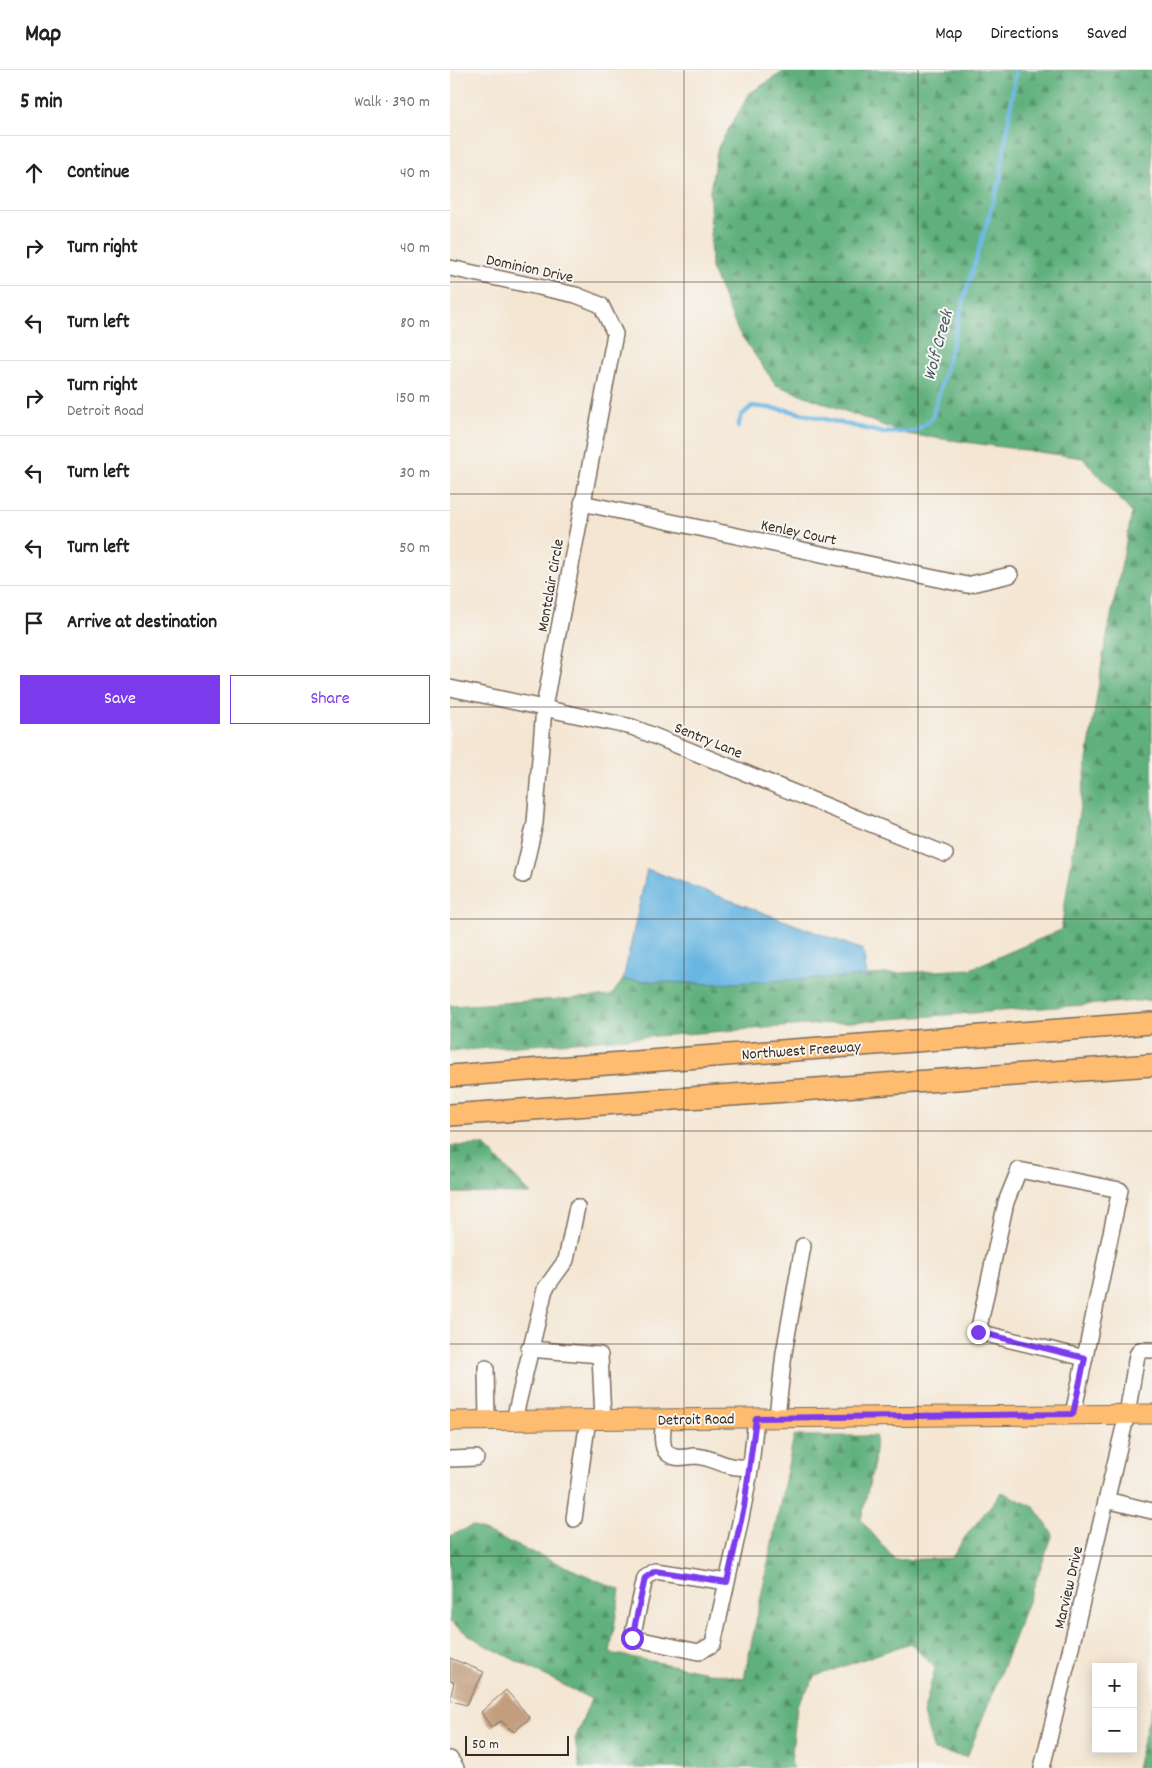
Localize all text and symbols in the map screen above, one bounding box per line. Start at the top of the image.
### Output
text: Map [25,18,61,52]
text: Map [935,22,962,47]
text: Directions [990,22,1059,47]
text: Saved [1087,22,1127,47]
text: 5 min [20,88,63,118]
text: Walk · 390 m [354,91,430,114]
icon: ahead [20,159,48,187]
text: Continue [67,160,129,187]
text: 40 m [400,162,430,185]
icon: right [20,234,48,262]
text: Turn right [67,235,138,262]
text: 40 m [400,237,430,260]
street label: Dominion Drive [484,249,575,290]
water label: Wolf Creek [918,306,961,384]
icon: left [20,309,48,337]
text: Turn left [67,310,130,337]
text: 80 m [400,312,430,335]
text: Turn right [67,373,138,400]
icon: right [20,384,48,412]
text: 150 m [396,387,430,410]
text: Detroit Road [67,400,144,423]
icon: left [20,459,48,487]
text: Turn left [67,460,130,487]
text: 30 m [400,462,430,485]
street label: Kenley Court [759,514,838,553]
icon: left [20,534,48,562]
text: Turn left [67,535,130,562]
text: 50 m [399,537,430,560]
street label: Montclair Circle [532,537,571,634]
icon: arrive [20,609,48,637]
text: Arrive at destination [67,610,217,637]
button: Save [20,675,220,724]
button: Share [230,675,430,724]
street label: Sentry Lane [670,717,746,765]
street label: Northwest Freeway [741,1036,862,1067]
route end [967,1321,990,1344]
street label: Detroit Road [658,1408,735,1433]
street label: Marview Drive [1049,1544,1090,1631]
route start [621,1627,644,1650]
map controls [1092,1663,1137,1753]
button: + [1092,1663,1137,1708]
button: − [1092,1708,1137,1753]
scale bar [465,1733,569,1756]
text: 50 m [472,1735,499,1755]

